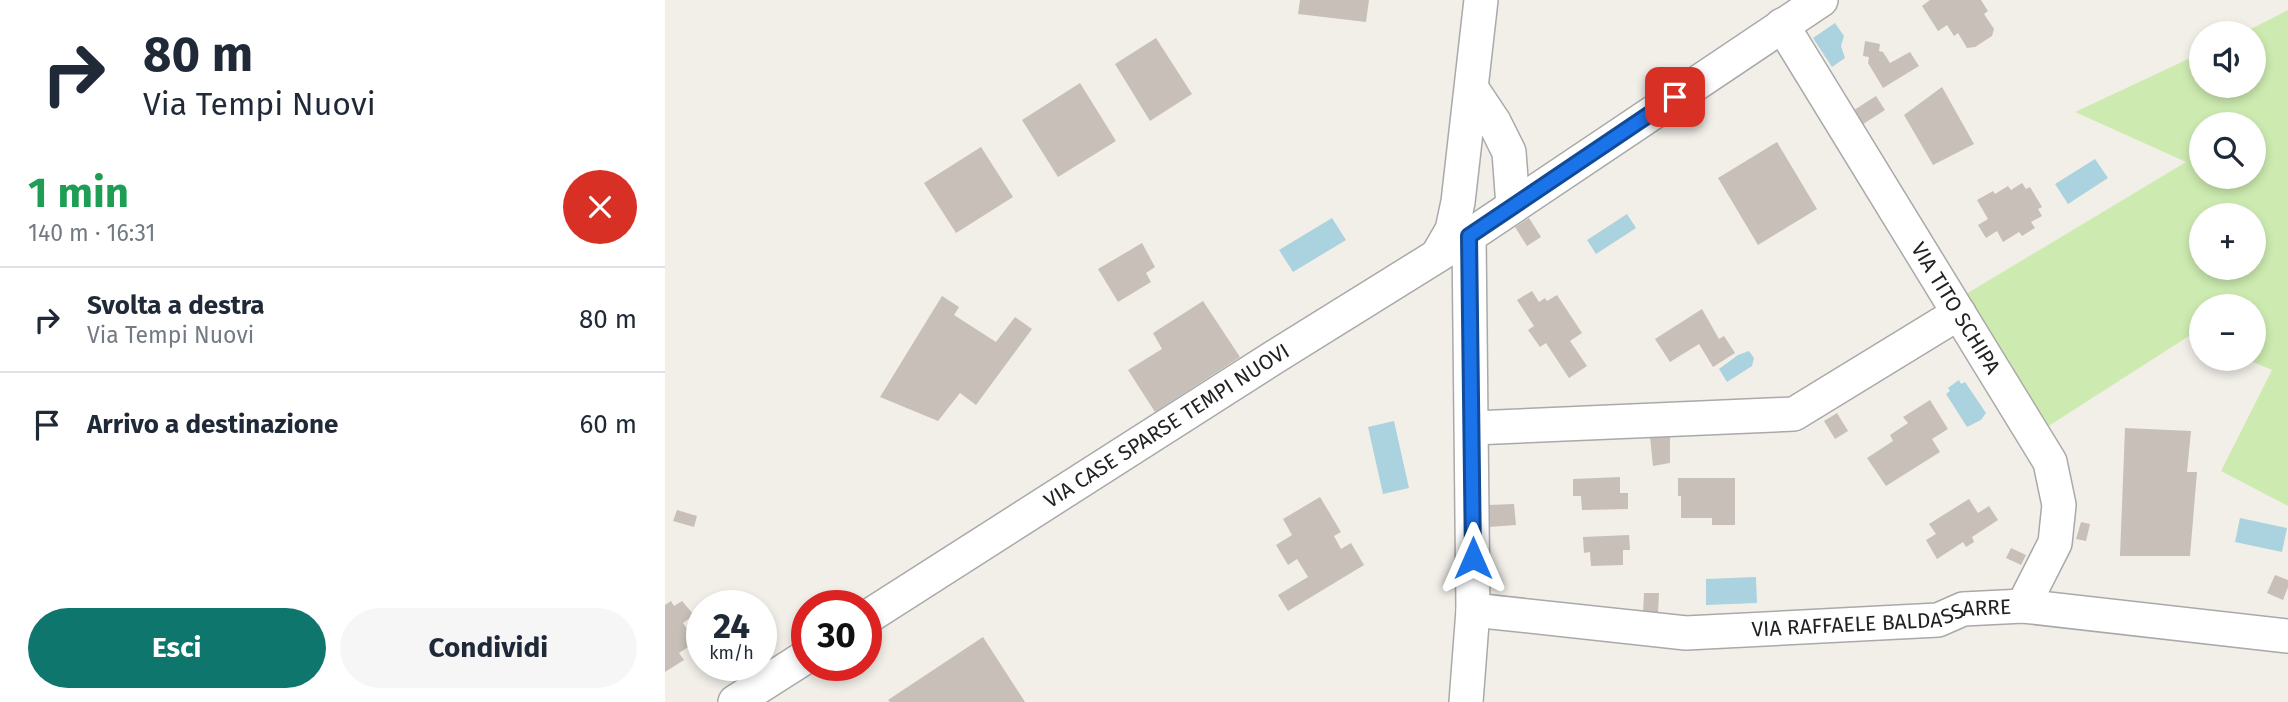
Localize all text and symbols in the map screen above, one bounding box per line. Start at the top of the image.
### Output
map controls [2189,21,2266,371]
button: sound [2189,21,2266,98]
text: 80 m [143,25,253,84]
icon: right [28,28,119,119]
pin [1645,67,1705,127]
icon: arrive [1656,78,1694,116]
text: Via Tempi Nuovi [143,85,376,123]
button: search [2189,112,2266,189]
text: 1 min [28,168,129,218]
button: close [563,170,637,244]
button: + [2189,203,2266,280]
text: 140 m · 16:31 [28,219,155,247]
street label: VIA TITO SCHIPA [1905,237,2006,379]
text: Svolta a destra [87,290,265,321]
button: − [2189,294,2266,371]
icon: right [28,301,66,339]
text: 80 m [579,304,637,335]
text: Via Tempi Nuovi [87,321,254,349]
street label: VIA CASE SPARSE TEMPI NUOVI [1039,338,1294,514]
icon: arrive [28,406,66,444]
text: Arrivo a destinazione [87,409,338,440]
text: 60 m [579,409,637,440]
position arrow [1436,521,1510,595]
speed limit sign: 30 [791,590,882,681]
street label: VIA RAFFAELE BALDASSARRE [1751,594,2012,643]
text: 24 [713,605,750,647]
button: Esci [28,608,326,688]
button: Condividi [340,608,637,688]
text: km/h [709,642,754,664]

